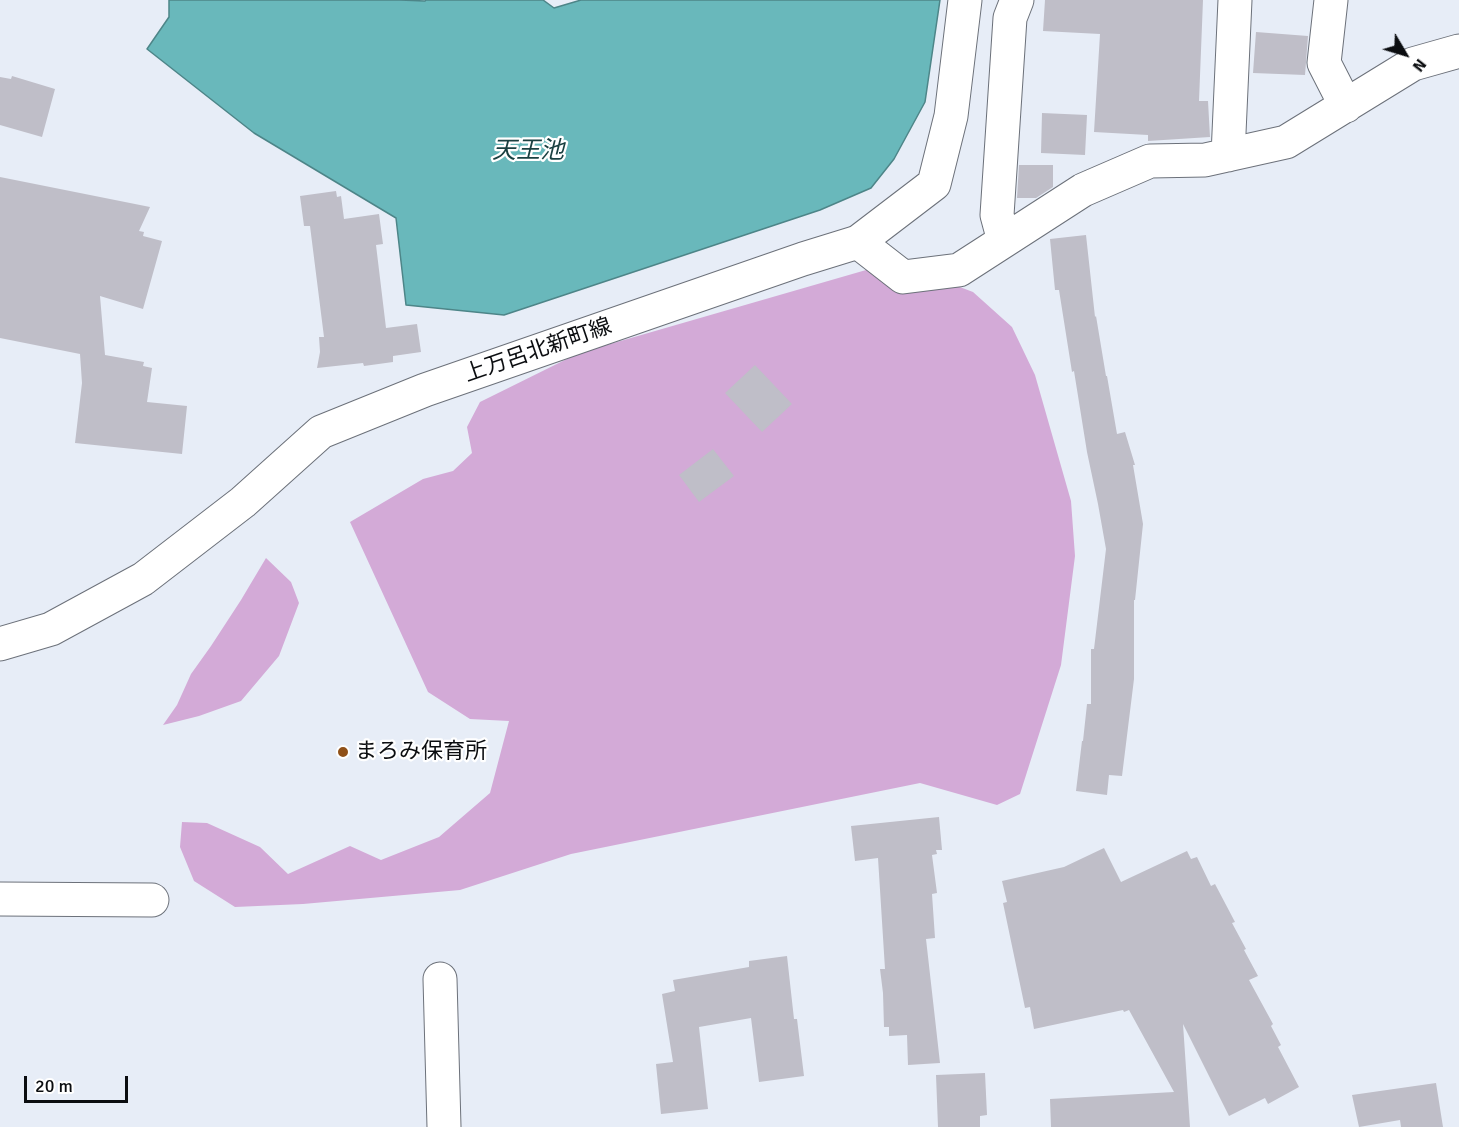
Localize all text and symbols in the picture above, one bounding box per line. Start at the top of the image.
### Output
north arrow [1375,24,1435,84]
text: N [1408,55,1430,76]
water label: 天王池 [492,138,564,166]
street label: 上万呂北新町線 [461,313,615,389]
place label: まろみ保育所 [355,739,487,765]
marker: まろみ保育所 [336,745,350,759]
scale bar [27,1064,130,1102]
text: 20 m [35,1075,73,1097]

